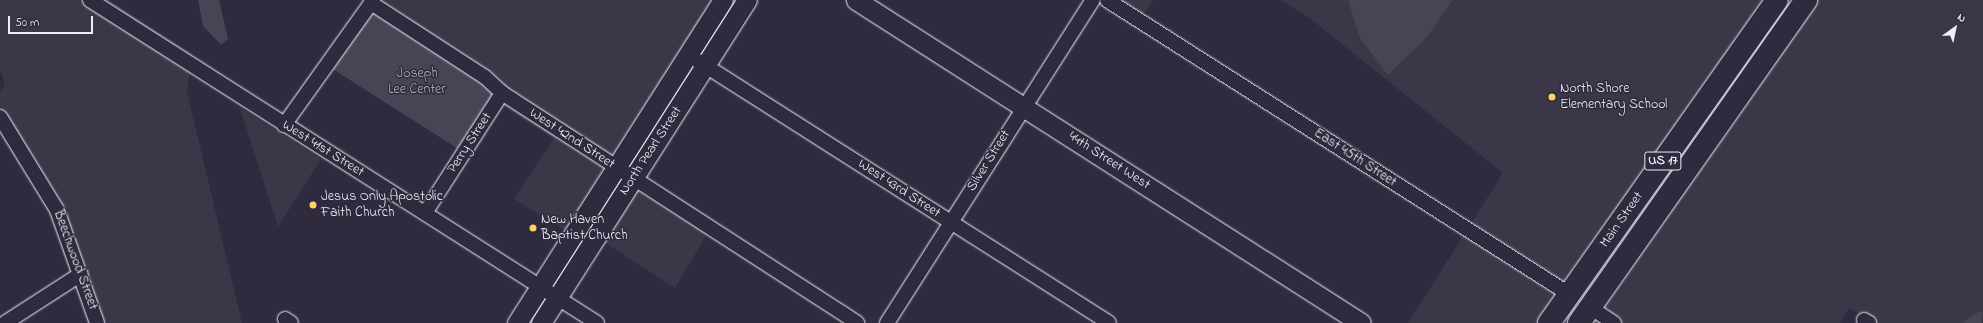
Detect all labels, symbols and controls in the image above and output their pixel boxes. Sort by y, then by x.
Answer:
scale bar [10,8,95,34]
north arrow [1935,8,1975,48]
text: N [1954,9,1969,27]
text: 50 m [15,14,39,32]
park label: Joseph Lee Center [388,66,446,98]
place label: North Shore Elementary School [1560,81,1667,114]
marker: North Shore Elementary School [1547,92,1557,102]
street label: North Pearl Street [616,103,686,199]
street label: West 42nd Street [526,105,618,173]
street label: Perry Street [444,110,496,176]
street label: West 41st Street [279,117,367,181]
street label: East 45th Street [1310,125,1400,191]
street label: Silver Street [964,127,1014,195]
street label: 44th Street West [1065,128,1153,194]
road number: US 17 [1644,150,1682,172]
street label: West 43rd Street [855,156,943,222]
place label: Jesus Only Apostolic Faith Church [321,189,443,222]
street label: Main Street [1597,189,1647,251]
marker: Jesus Only Apostolic Faith Church [308,200,318,210]
street label: Beechwood Street [49,208,101,312]
place label: New Haven Baptist Church [541,212,628,244]
marker: New Haven Baptist Church [528,223,538,233]

